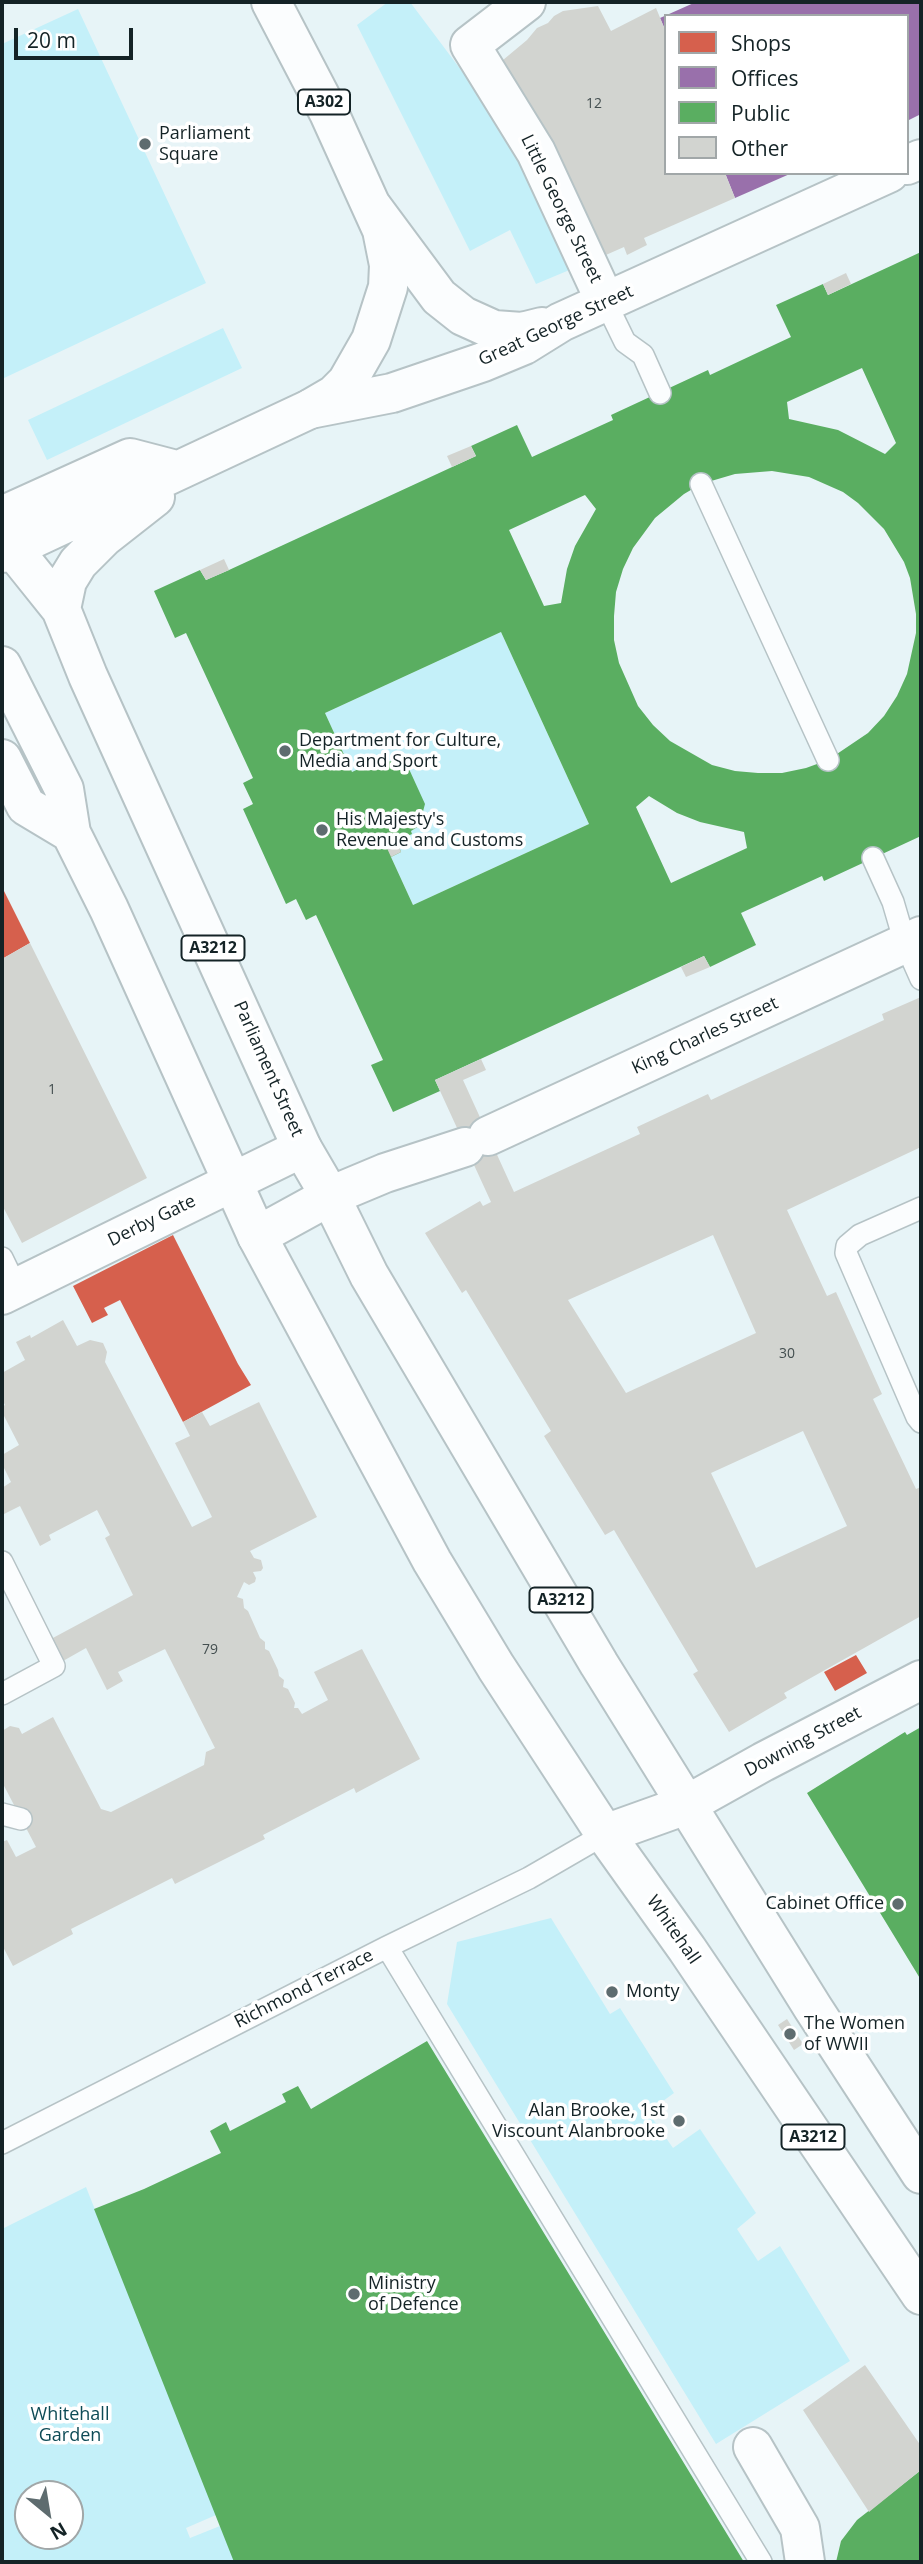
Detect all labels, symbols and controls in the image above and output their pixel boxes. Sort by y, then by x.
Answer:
scale bar [18,14,136,58]
legend [664,14,909,175]
text: 20 m [27,26,76,54]
text: Shops [731,29,791,57]
text: Offices [731,64,799,92]
road number: A302 [298,90,350,114]
house number: 12 [586,96,602,112]
text: Public [731,99,790,127]
place label: Parliament Square [159,123,251,166]
street label: Little George Street [516,131,606,287]
text: Other [731,134,788,162]
marker: Parliament Square [137,136,153,152]
street label: Great George Street [475,281,637,371]
place label: Department for Culture, Media and Sport [299,730,501,772]
marker: Department for Culture, Media and Sport [277,743,293,759]
place label: His Majesty's Revenue and Customs [336,809,523,852]
marker: His Majesty's Revenue and Customs [314,822,330,838]
road number: A3212 [182,936,244,960]
street label: King Charles Street [628,993,782,1079]
street label: Parliament Street [228,998,308,1140]
house number: 1 [48,1082,56,1098]
street label: Derby Gate [105,1191,199,1251]
house number: 30 [779,1346,795,1362]
road number: A3212 [530,1588,592,1612]
house number: 79 [202,1642,218,1658]
street label: Downing Street [741,1702,865,1782]
street label: Whitehall [642,1892,704,1968]
place label: Cabinet Office [765,1893,884,1915]
marker: Cabinet Office [890,1896,906,1912]
street label: Richmond Terrace [231,1945,377,2033]
place label: Monty [626,1981,679,2003]
marker: Monty [604,1984,620,2000]
place label: The Women of WWII [804,2013,905,2056]
marker: The Women of WWII [782,2026,798,2042]
place label: Alan Brooke, 1st Viscount Alanbrooke [492,2100,665,2142]
marker: Alan Brooke, 1st Viscount Alanbrooke [671,2113,687,2129]
road number: A3212 [782,2124,844,2150]
place label: Ministry of Defence [368,2273,459,2316]
marker: Ministry of Defence [346,2286,362,2302]
park label: Whitehall Garden [31,2404,109,2446]
north arrow [14,2480,84,2550]
text: N [45,2516,72,2547]

